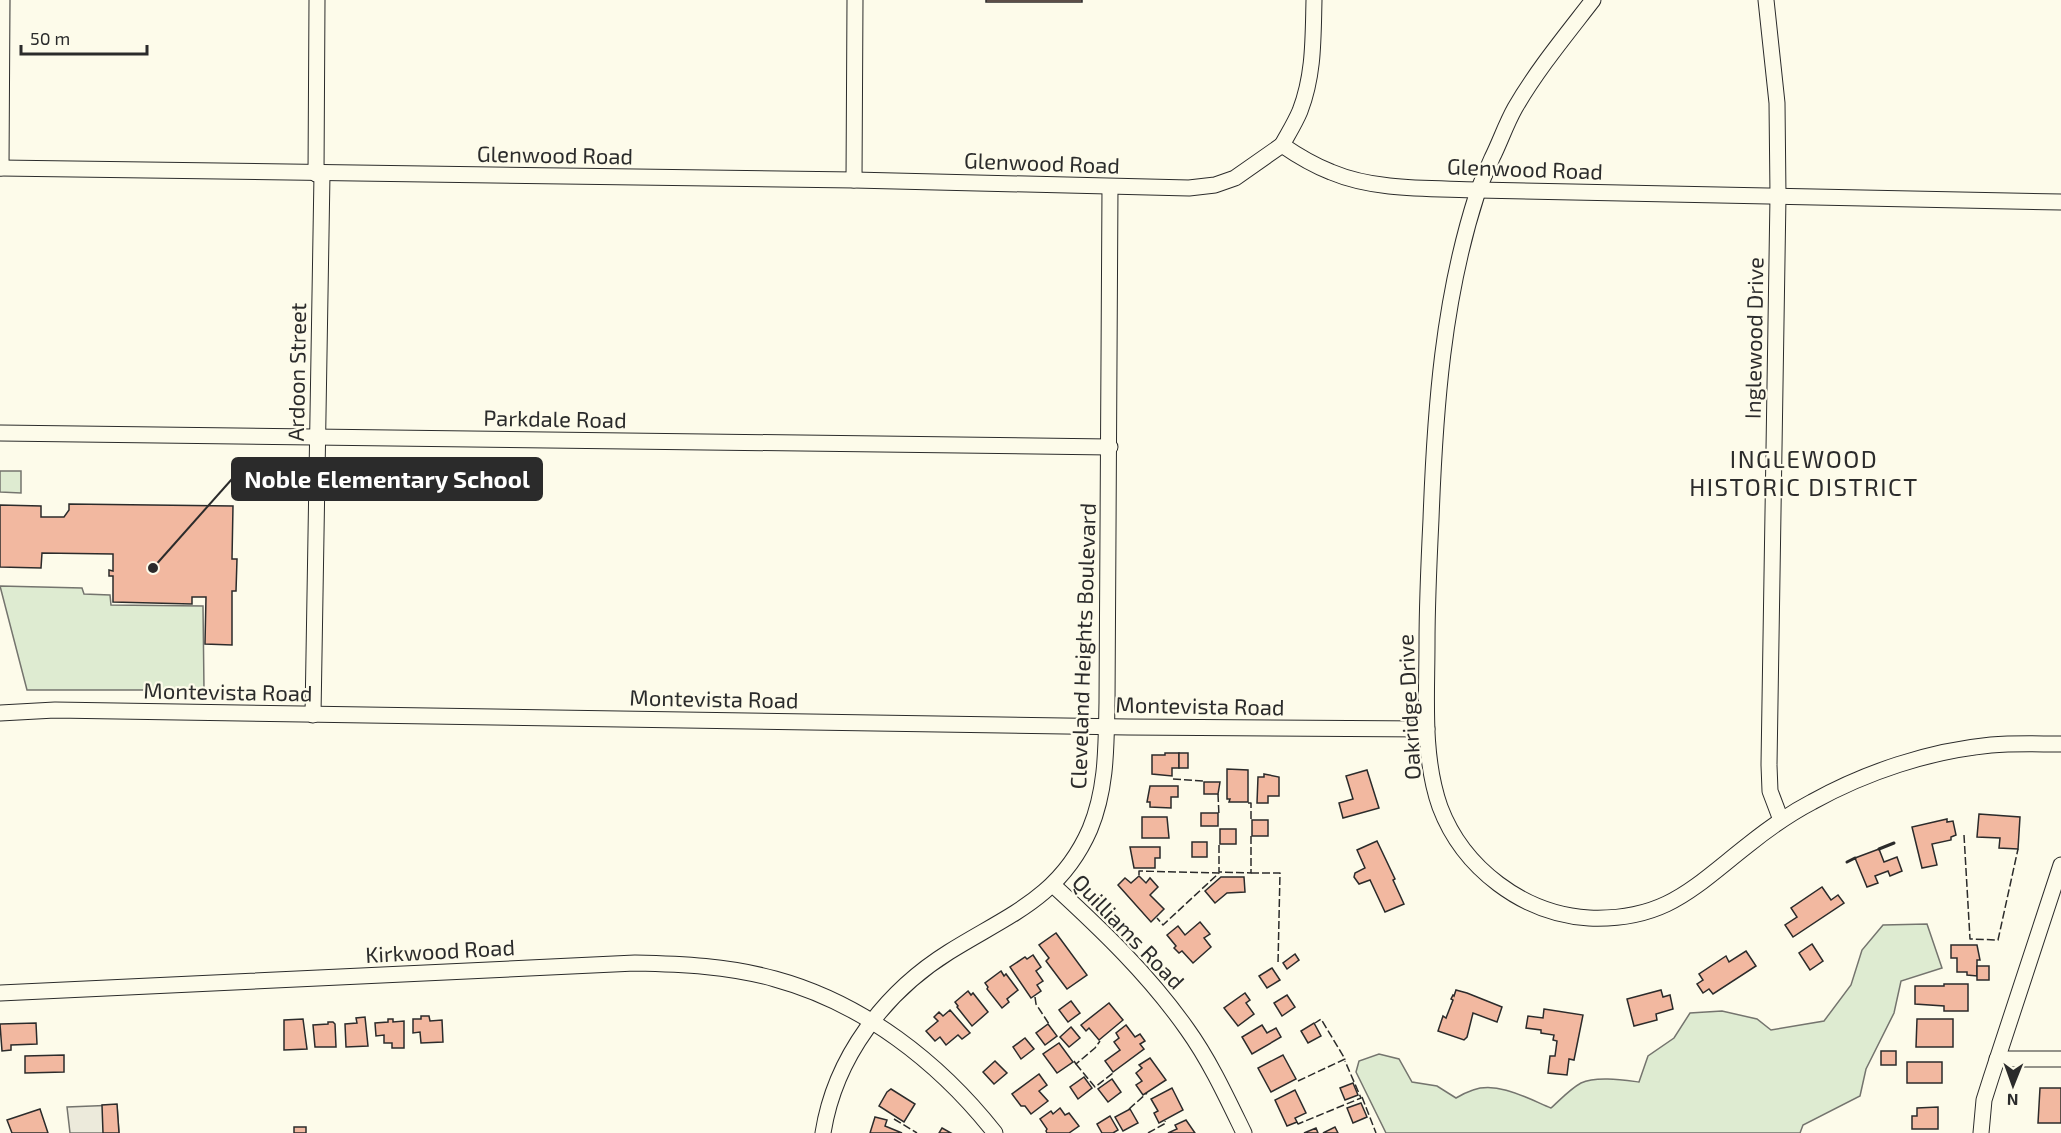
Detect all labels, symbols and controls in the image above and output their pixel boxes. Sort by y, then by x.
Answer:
scale bar [21,18,147,56]
text: 50 m [30,27,70,49]
street label: Glenwood Road [477,140,633,168]
street label: Glenwood Road [964,146,1120,178]
street label: Glenwood Road [1447,152,1603,184]
street label: Inglewood Drive [1739,257,1767,419]
street label: Ardoon Street [282,302,310,442]
street label: Parkdale Road [483,404,627,432]
district label: INGLEWOOD HISTORIC DISTRICT [1689,444,1919,501]
callout: Noble Elementary School [232,458,542,500]
text: Noble Elementary School [244,464,530,493]
street label: Cleveland Heights Boulevard [1064,502,1100,790]
street label: Oakridge Drive [1391,633,1425,781]
street label: Montevista Road [143,677,313,705]
street label: Montevista Road [629,684,799,712]
street label: Montevista Road [1115,691,1285,719]
street label: Quilliams Road [1067,868,1190,994]
street label: Kirkwood Road [365,933,515,967]
north arrow [1983,1055,2043,1115]
text: N [2007,1091,2019,1110]

